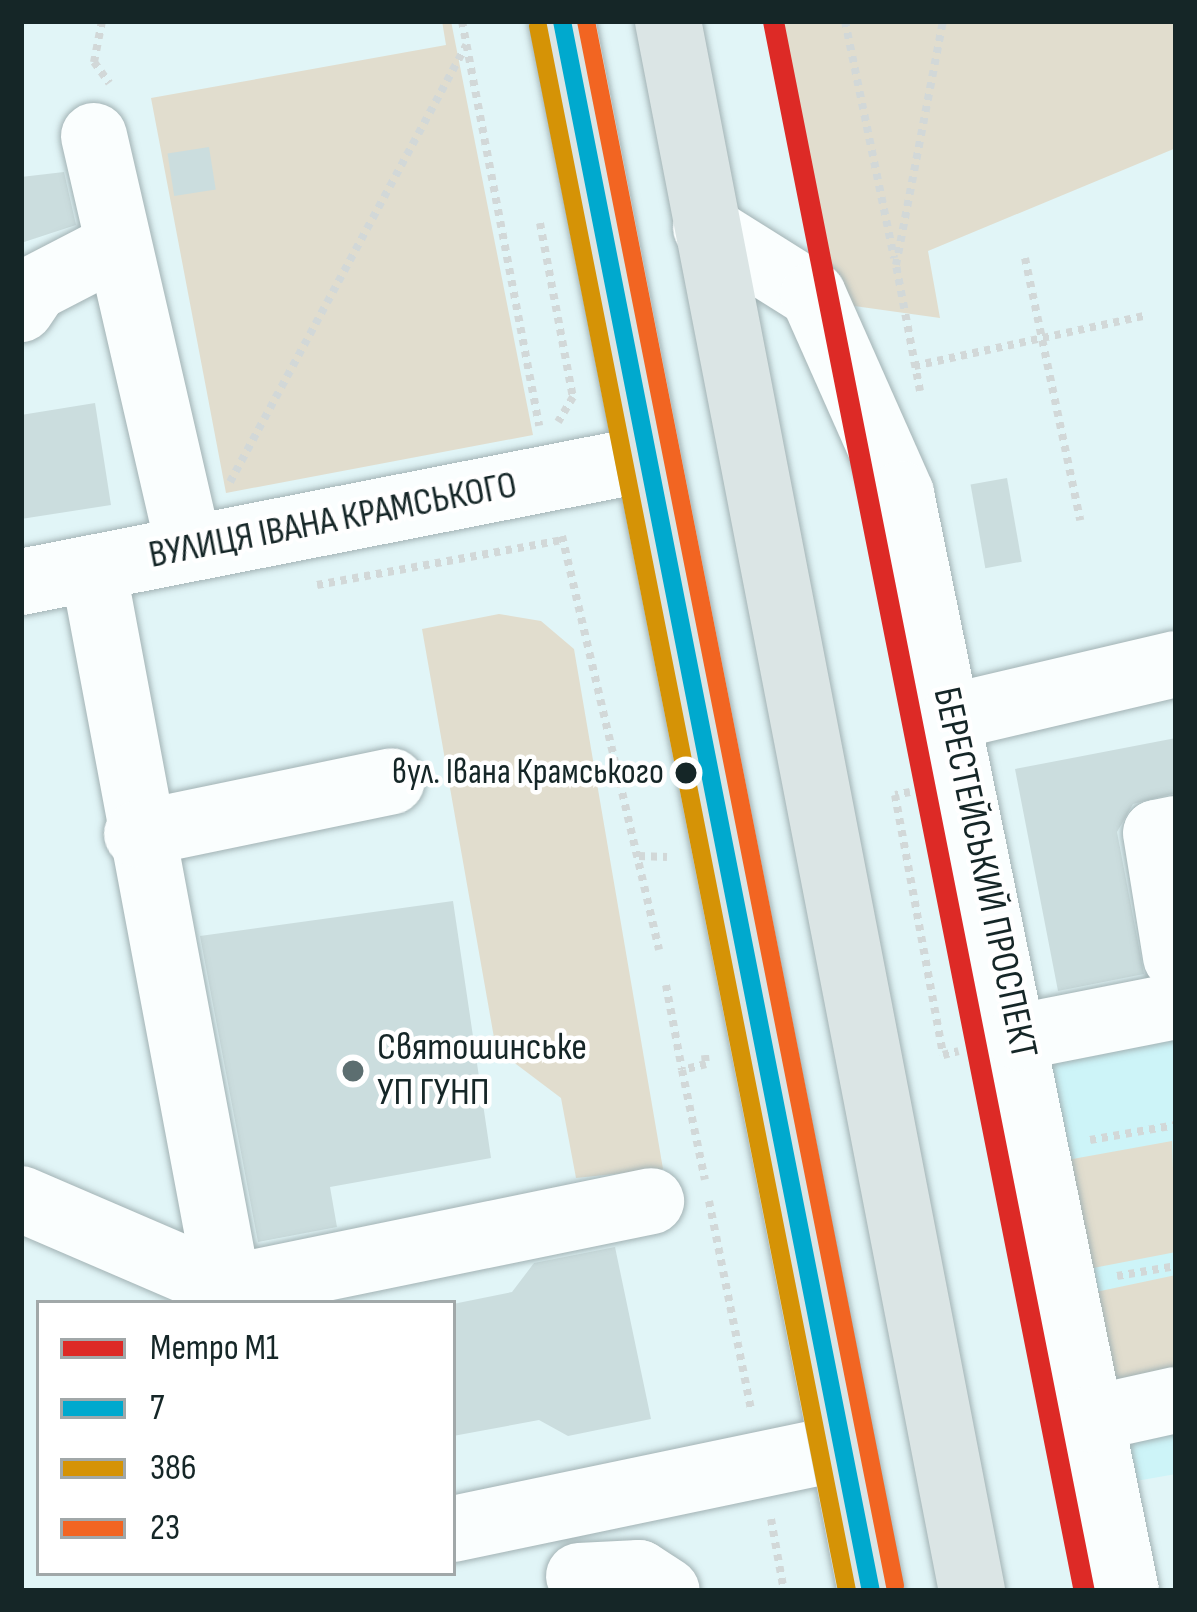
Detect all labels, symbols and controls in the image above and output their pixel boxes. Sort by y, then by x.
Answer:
street label: ВУЛИЦЯ ІВАНА КРАМСЬКОГО [145,462,521,580]
street label: БЕРЕСТЕЙСЬКИЙ ПРОСПЕКТ [922,683,1046,1063]
place label: вул. Івана Крамського [392,751,664,795]
marker: вул. Івана Крамського [675,762,697,784]
place label: Святошинське УП ГУНП [377,1026,587,1117]
marker: Святошинське УП ГУНП [340,1058,366,1084]
legend [36,1300,456,1576]
text: Метро M1 [150,1327,279,1370]
text: 7 [150,1387,164,1430]
text: 386 [150,1447,197,1490]
text: 23 [150,1507,180,1550]

